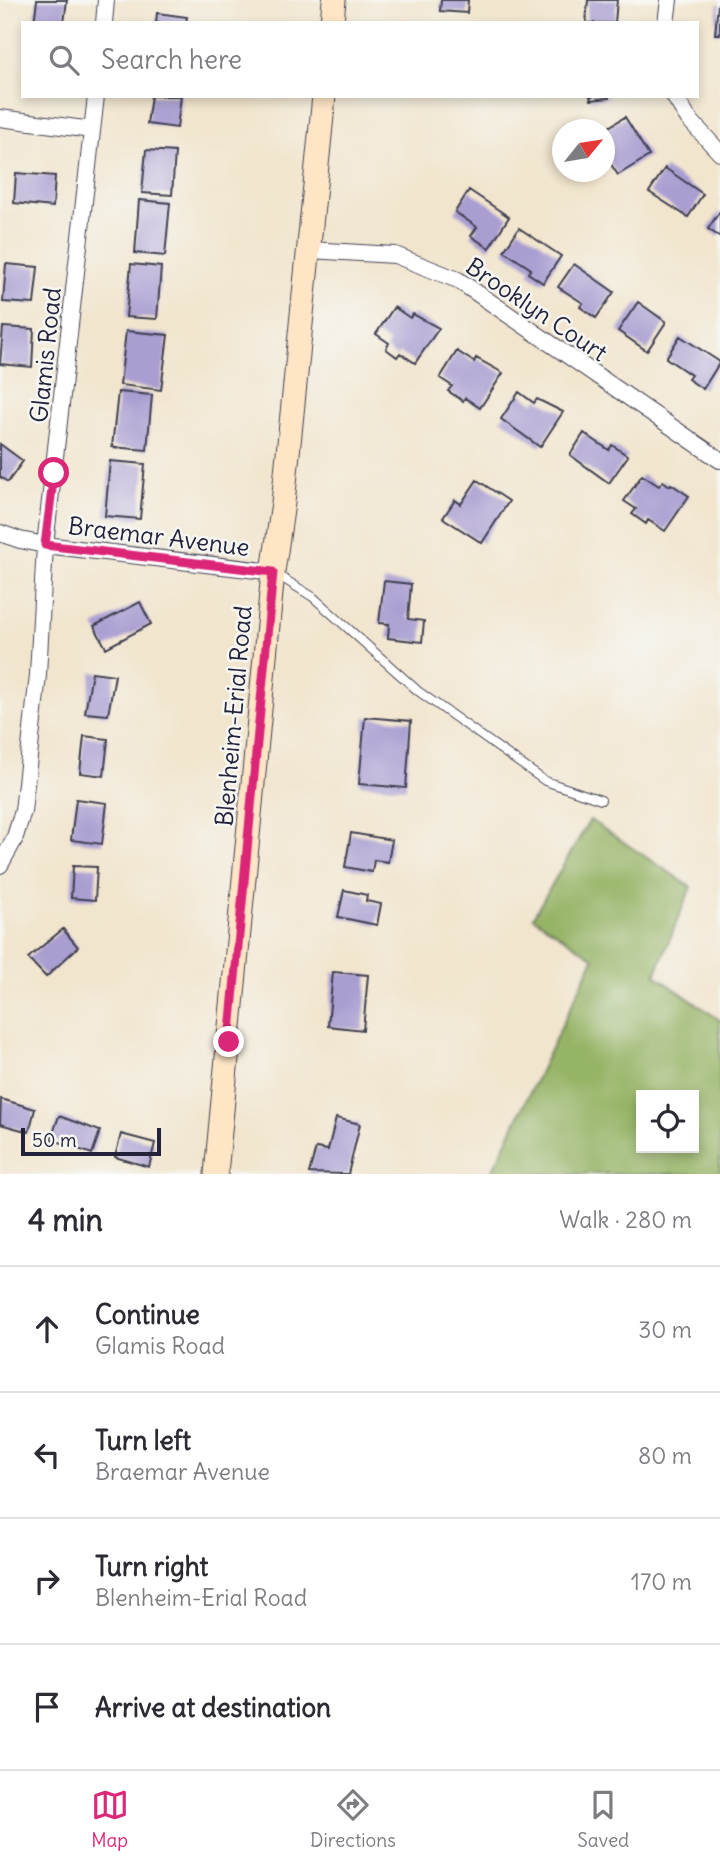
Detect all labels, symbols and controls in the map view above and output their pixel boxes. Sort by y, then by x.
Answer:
search box [21,21,699,98]
icon: search [45,41,83,79]
text: Search here [101,43,242,76]
north arrow [552,119,615,182]
street label: Brooklyn Court [461,251,613,367]
street label: Glamis Road [23,286,67,424]
route start [38,457,69,488]
street label: Braemar Avenue [67,510,251,562]
street label: Blenheim-Erial Road [208,604,258,828]
route end [213,1026,244,1057]
map controls [636,1090,699,1153]
button: locate [636,1090,699,1153]
scale bar [21,1125,161,1157]
text: 50 m [32,1128,77,1152]
text: 4 min [28,1201,103,1239]
text: Walk · 280 m [559,1205,692,1234]
text: Continue [95,1298,200,1331]
icon: ahead [28,1310,66,1348]
text: 30 m [638,1315,692,1344]
text: Glamis Road [95,1331,225,1360]
text: Turn left [95,1424,191,1457]
icon: left [28,1436,66,1474]
text: 80 m [638,1441,692,1470]
text: Braemar Avenue [95,1457,270,1486]
text: Turn right [95,1550,208,1583]
icon: right [28,1562,66,1600]
text: 170 m [631,1567,692,1596]
text: Blenheim-Erial Road [95,1583,307,1612]
icon: arrive [28,1688,66,1726]
text: Arrive at destination [95,1691,331,1724]
tab: Map [91,1786,129,1852]
tab: Directions [310,1786,396,1852]
tab: Saved [577,1786,629,1852]

